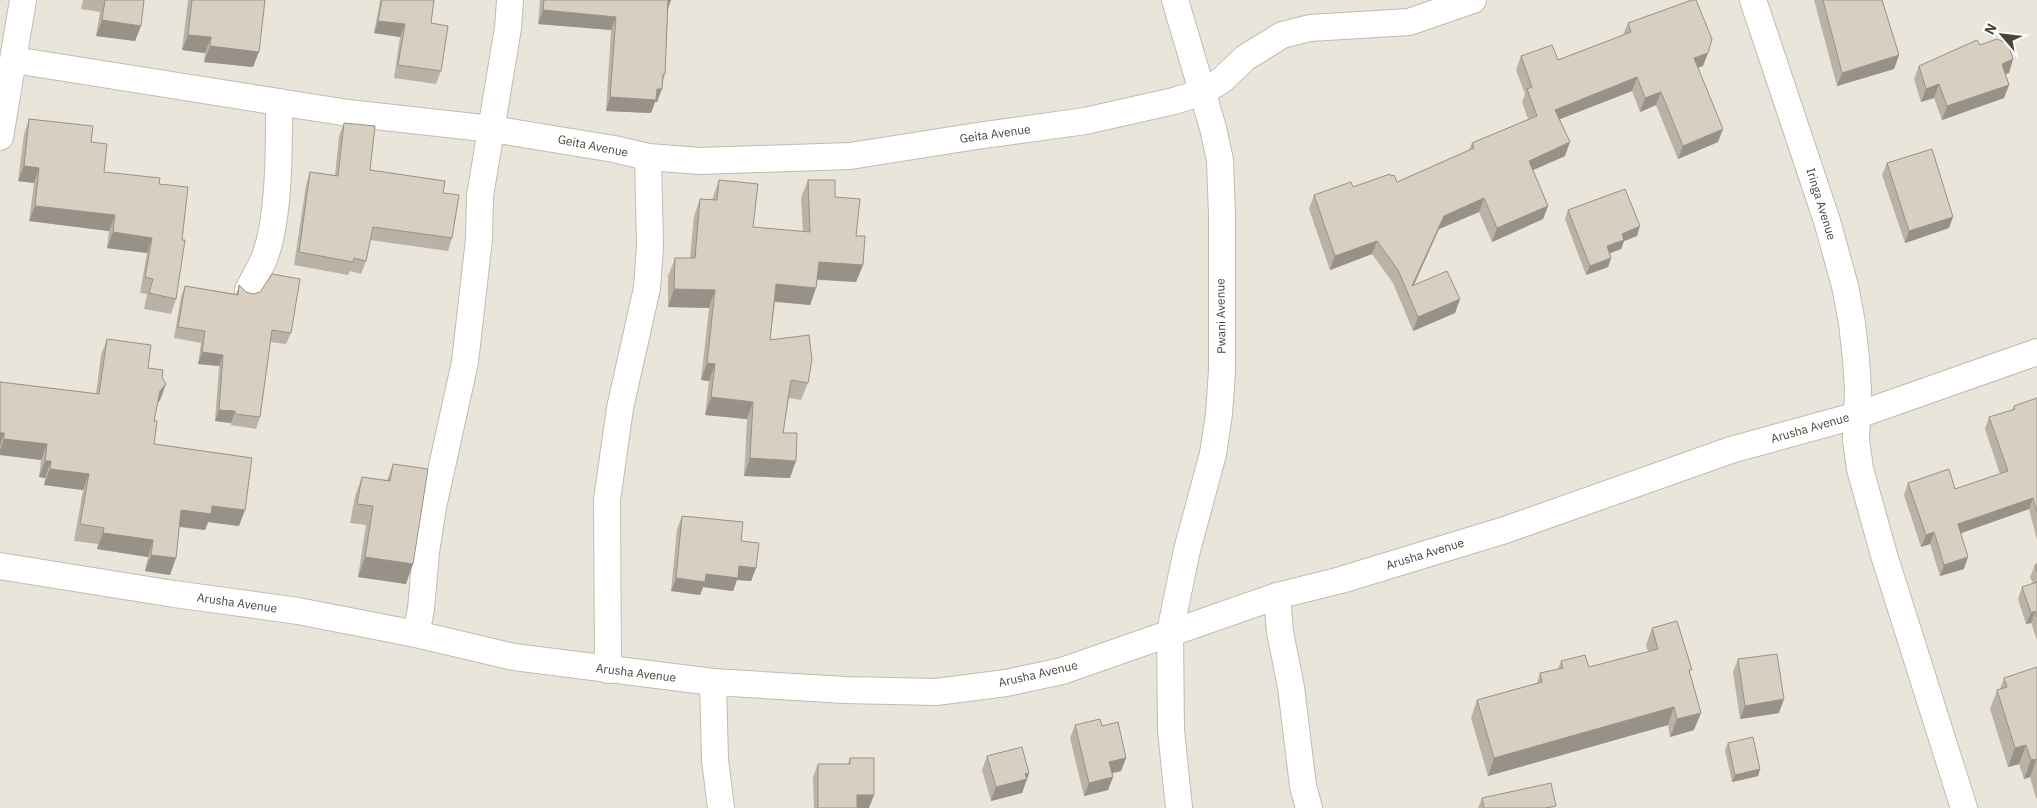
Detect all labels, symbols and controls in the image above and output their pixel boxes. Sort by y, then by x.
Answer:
north arrow [1977,10,2027,60]
text: N [1980,20,2001,38]
street label: Geita Avenue [959,121,1032,146]
street label: Geita Avenue [557,131,630,160]
street label: Iringa Avenue [1803,166,1840,242]
street label: Pwani Avenue [1212,278,1229,354]
street label: Arusha Avenue [1769,409,1851,446]
street label: Arusha Avenue [1384,534,1466,573]
street label: Arusha Avenue [196,589,279,616]
street label: Arusha Avenue [997,657,1079,690]
street label: Arusha Avenue [595,660,678,685]

